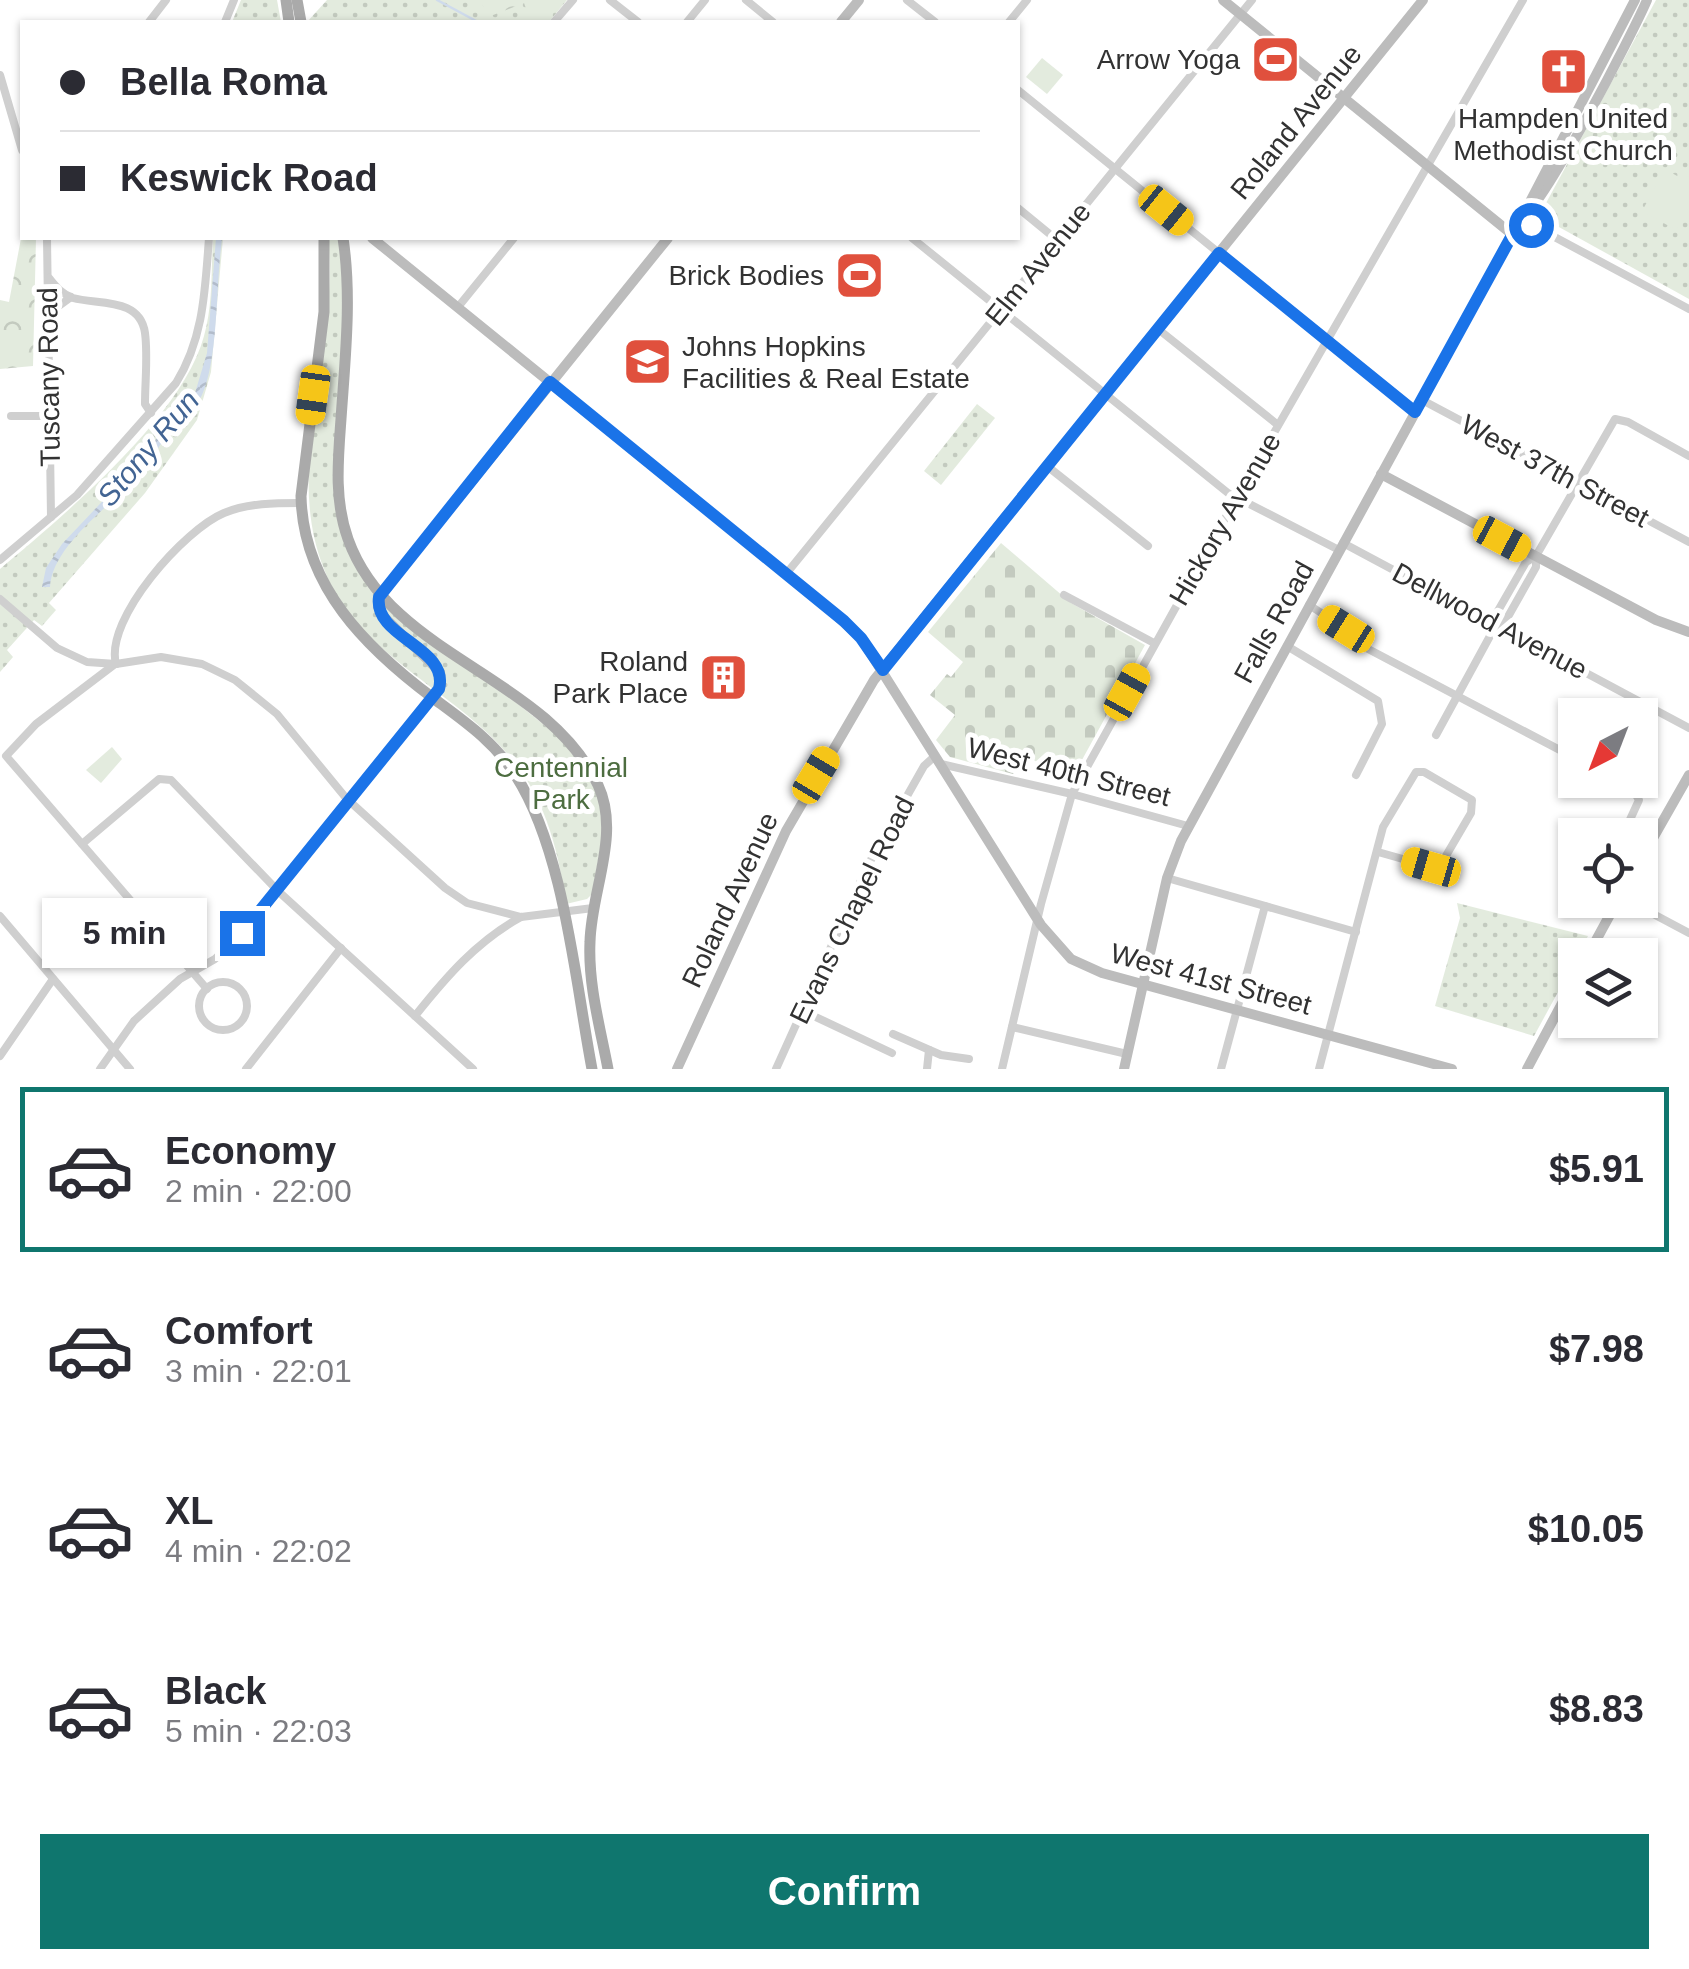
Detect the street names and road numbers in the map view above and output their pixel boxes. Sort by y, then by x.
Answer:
street label: Roland Avenue [1224,39,1368,205]
street label: Elm Avenue [979,196,1097,332]
street label: Tuscany Road [32,287,66,467]
street label: West 37th Street [1456,408,1654,534]
street label: Hickory Avenue [1163,427,1287,611]
street label: Falls Road [1228,556,1320,688]
street label: Dellwood Avenue [1387,557,1593,685]
street label: West 40th Street [964,732,1174,812]
street label: Evans Chapel Road [783,791,921,1029]
street label: Roland Avenue [676,808,784,992]
street label: West 41st Street [1107,937,1315,1021]

